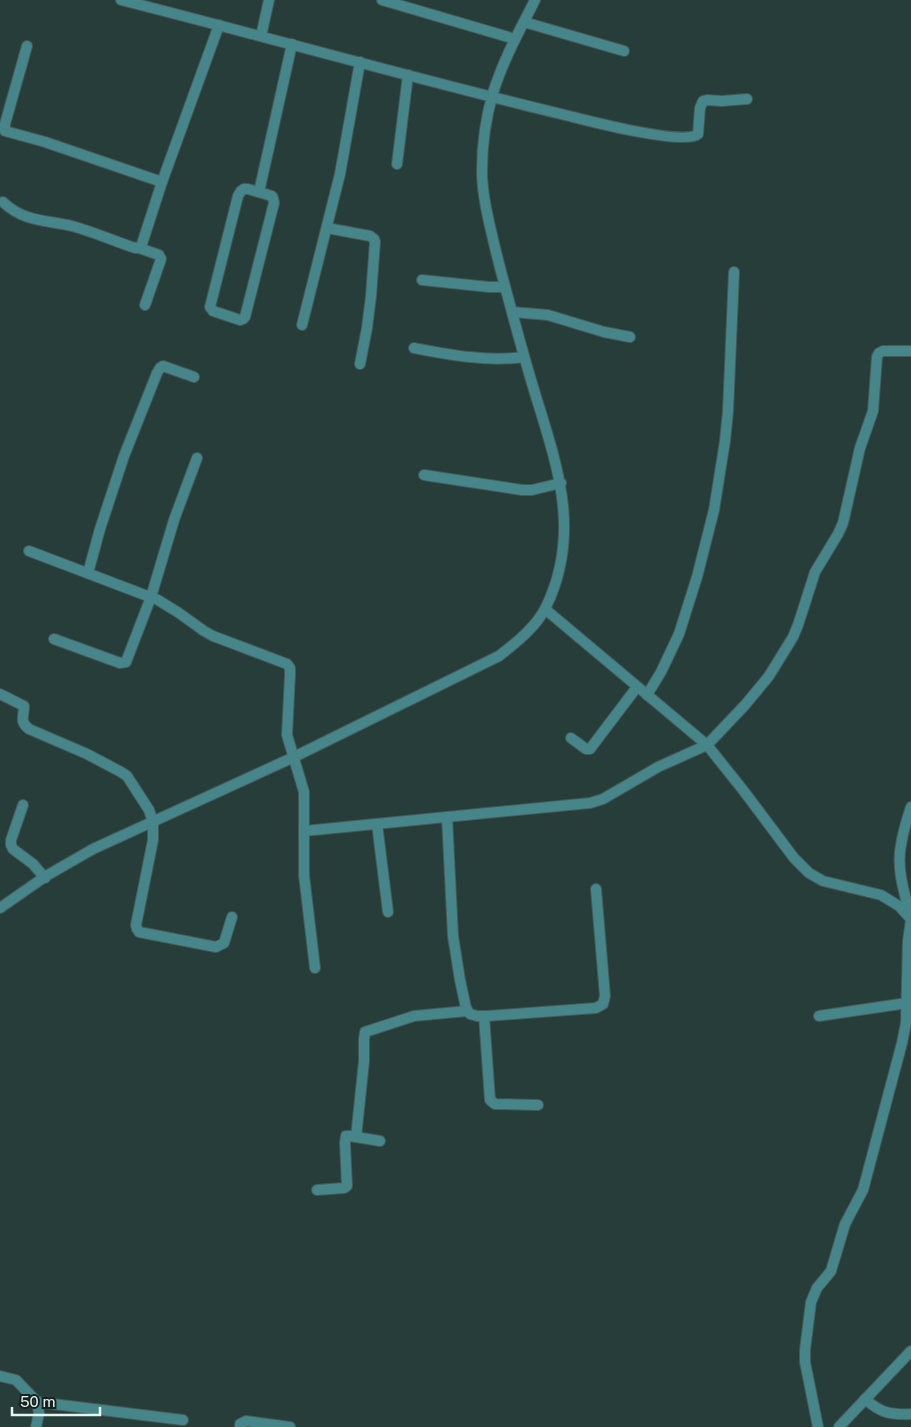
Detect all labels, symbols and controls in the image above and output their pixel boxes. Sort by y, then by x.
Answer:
scale bar [12,1384,100,1416]
text: 50 m [20,1393,55,1410]

